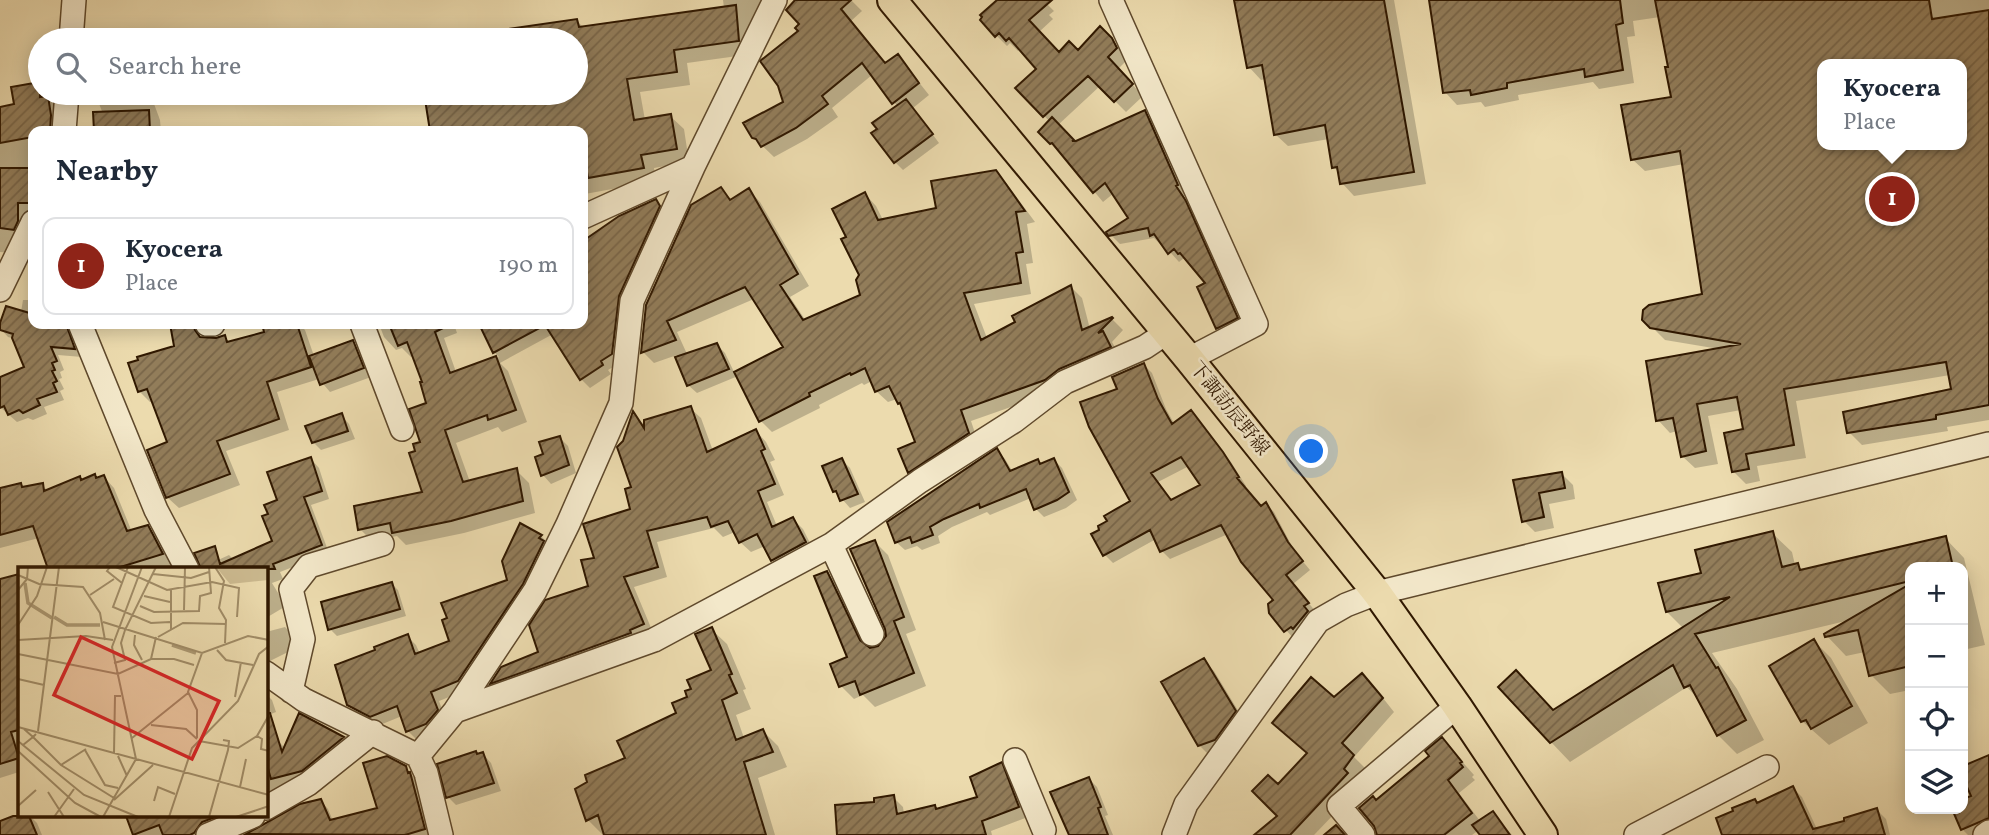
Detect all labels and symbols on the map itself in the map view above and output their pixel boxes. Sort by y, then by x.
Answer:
pin: 1 [1869,173,1915,225]
street label: 下諏訪辰野線 [1183,357,1275,461]
your location [1294,434,1328,468]
inset map [18,567,268,818]

